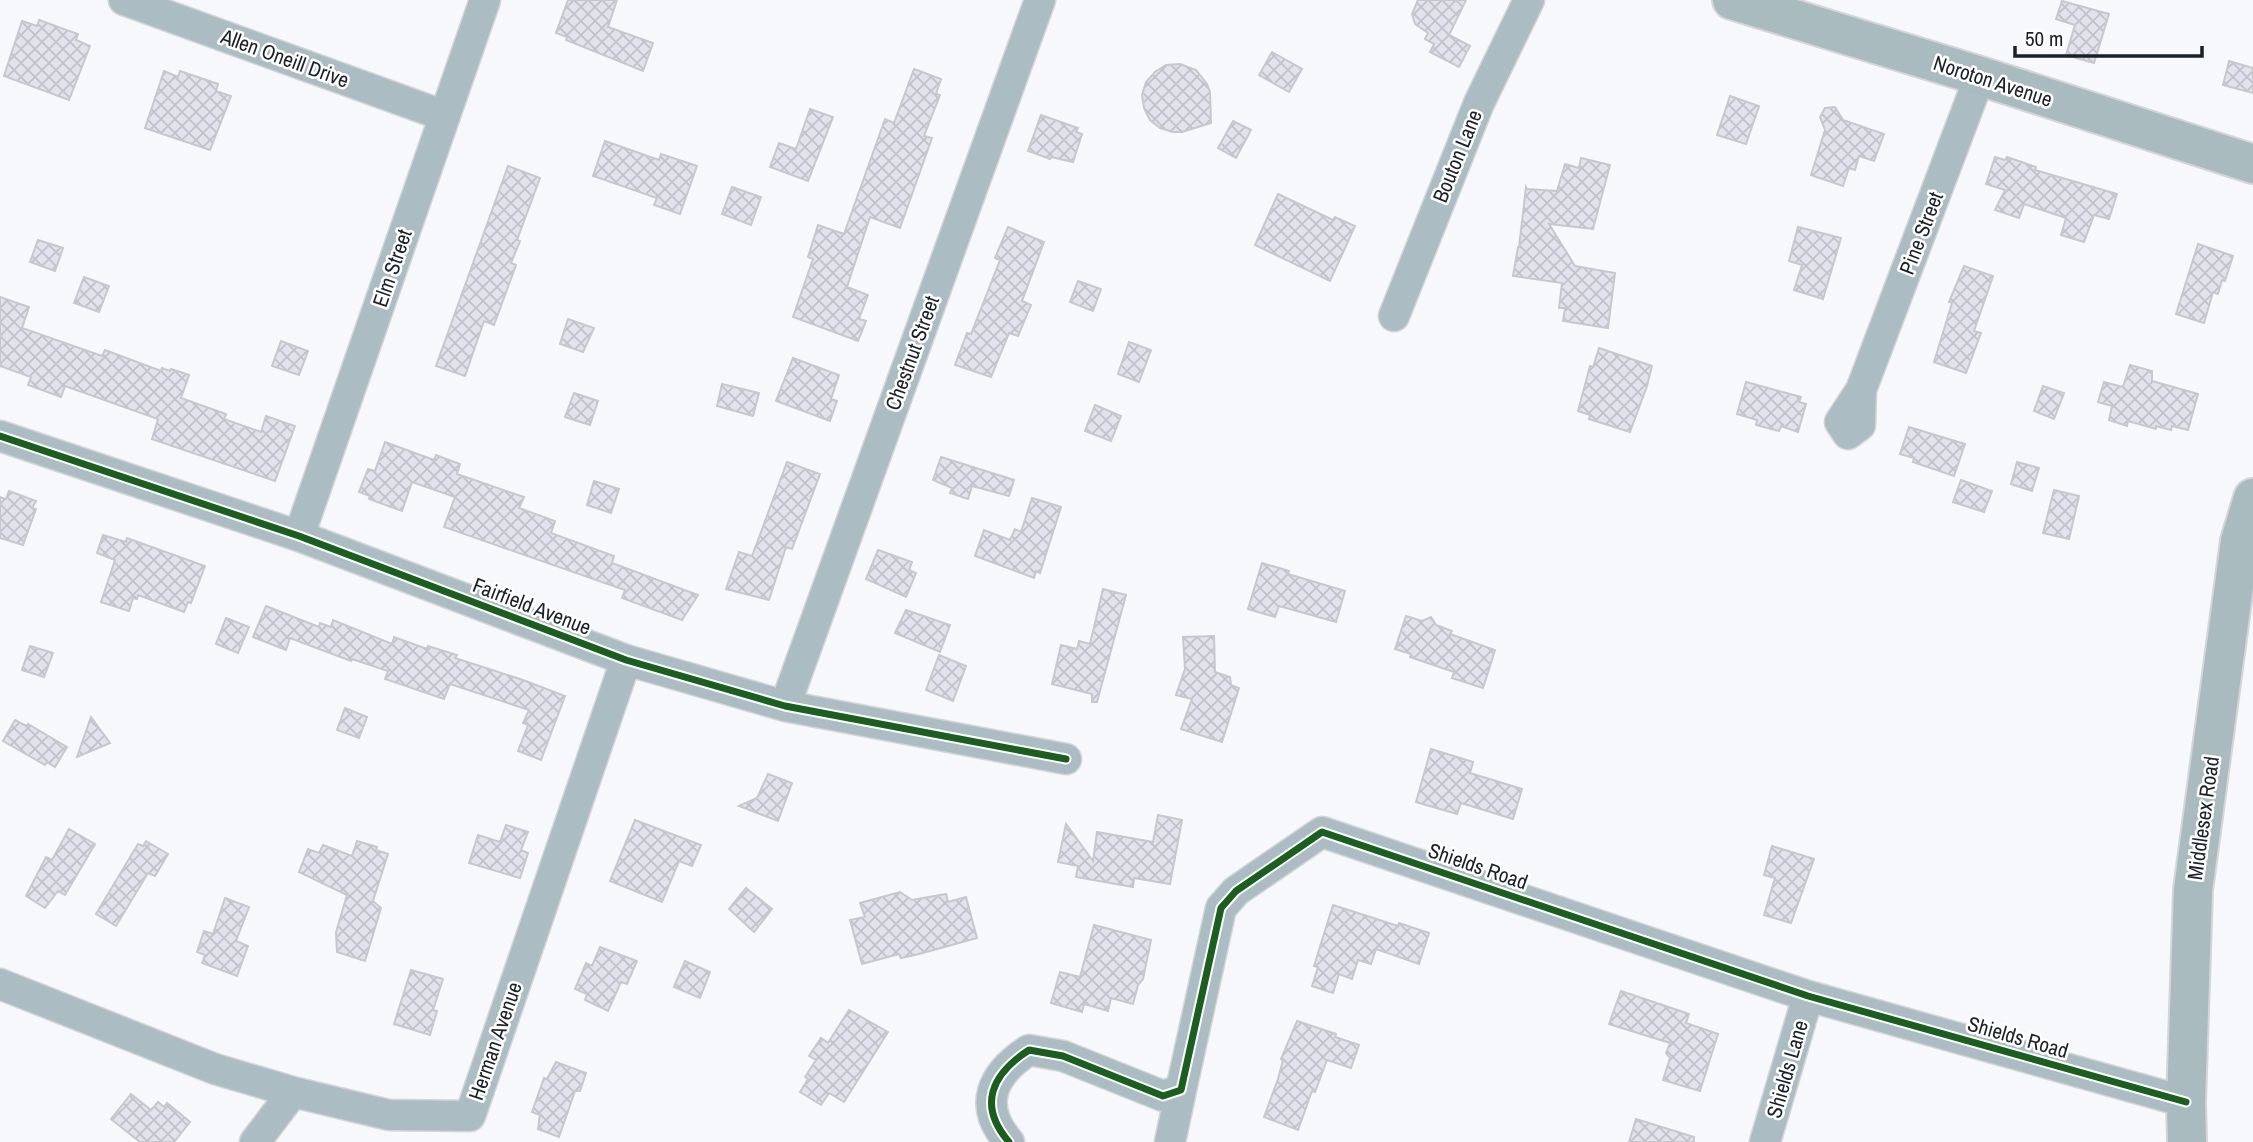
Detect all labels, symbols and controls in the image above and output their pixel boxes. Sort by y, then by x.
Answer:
scale bar [2015,14,2202,58]
street label: Allen Oneill Drive [216,21,353,95]
text: 50 m [2025,24,2063,53]
street label: Noroton Avenue [1930,48,2056,114]
street label: Bouton Lane [1425,105,1489,207]
street label: Pine Street [1892,187,1950,278]
street label: Elm Street [365,225,419,311]
street label: Chestnut Street [878,292,946,414]
street label: Fairfield Avenue [469,570,595,642]
street label: Middlesex Road [2180,754,2226,882]
street label: Shields Road [1424,835,1532,897]
street label: Herman Avenue [461,978,529,1104]
street label: Shields Road [1964,1009,2072,1065]
street label: Shields Lane [1759,1017,1815,1121]

